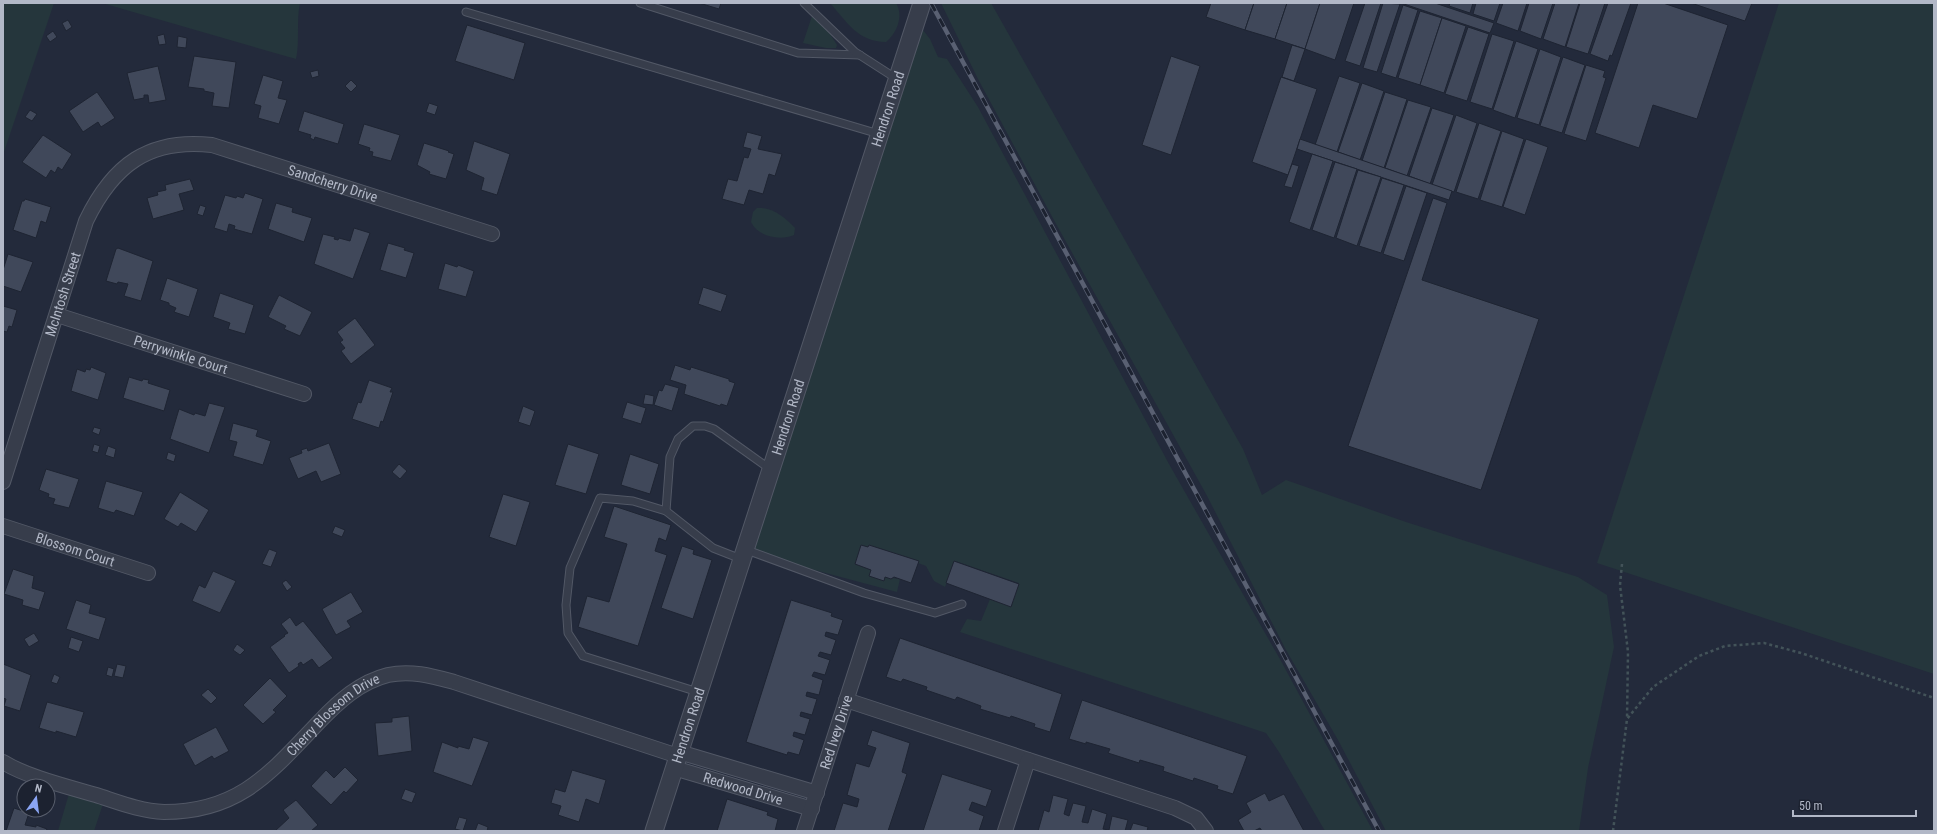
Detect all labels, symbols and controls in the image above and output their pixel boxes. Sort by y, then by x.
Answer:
street label: Hendron Road [868,69,907,149]
street label: Sandcherry Drive [286,162,380,205]
street label: McIntosh Street [42,250,84,338]
street label: Perrywinkle Court [132,332,230,377]
street label: Hendron Road [768,377,808,457]
street label: Blossom Court [34,529,117,570]
street label: Cherry Blossom Drive [283,670,382,759]
street label: Hendron Road [669,686,708,765]
street label: Red Ivey Drive [817,692,856,771]
street label: Redwood Drive [701,769,785,808]
north arrow [16,778,56,818]
text: N [33,782,43,796]
scale bar [1793,792,1916,818]
text: 50 m [1799,799,1823,813]

